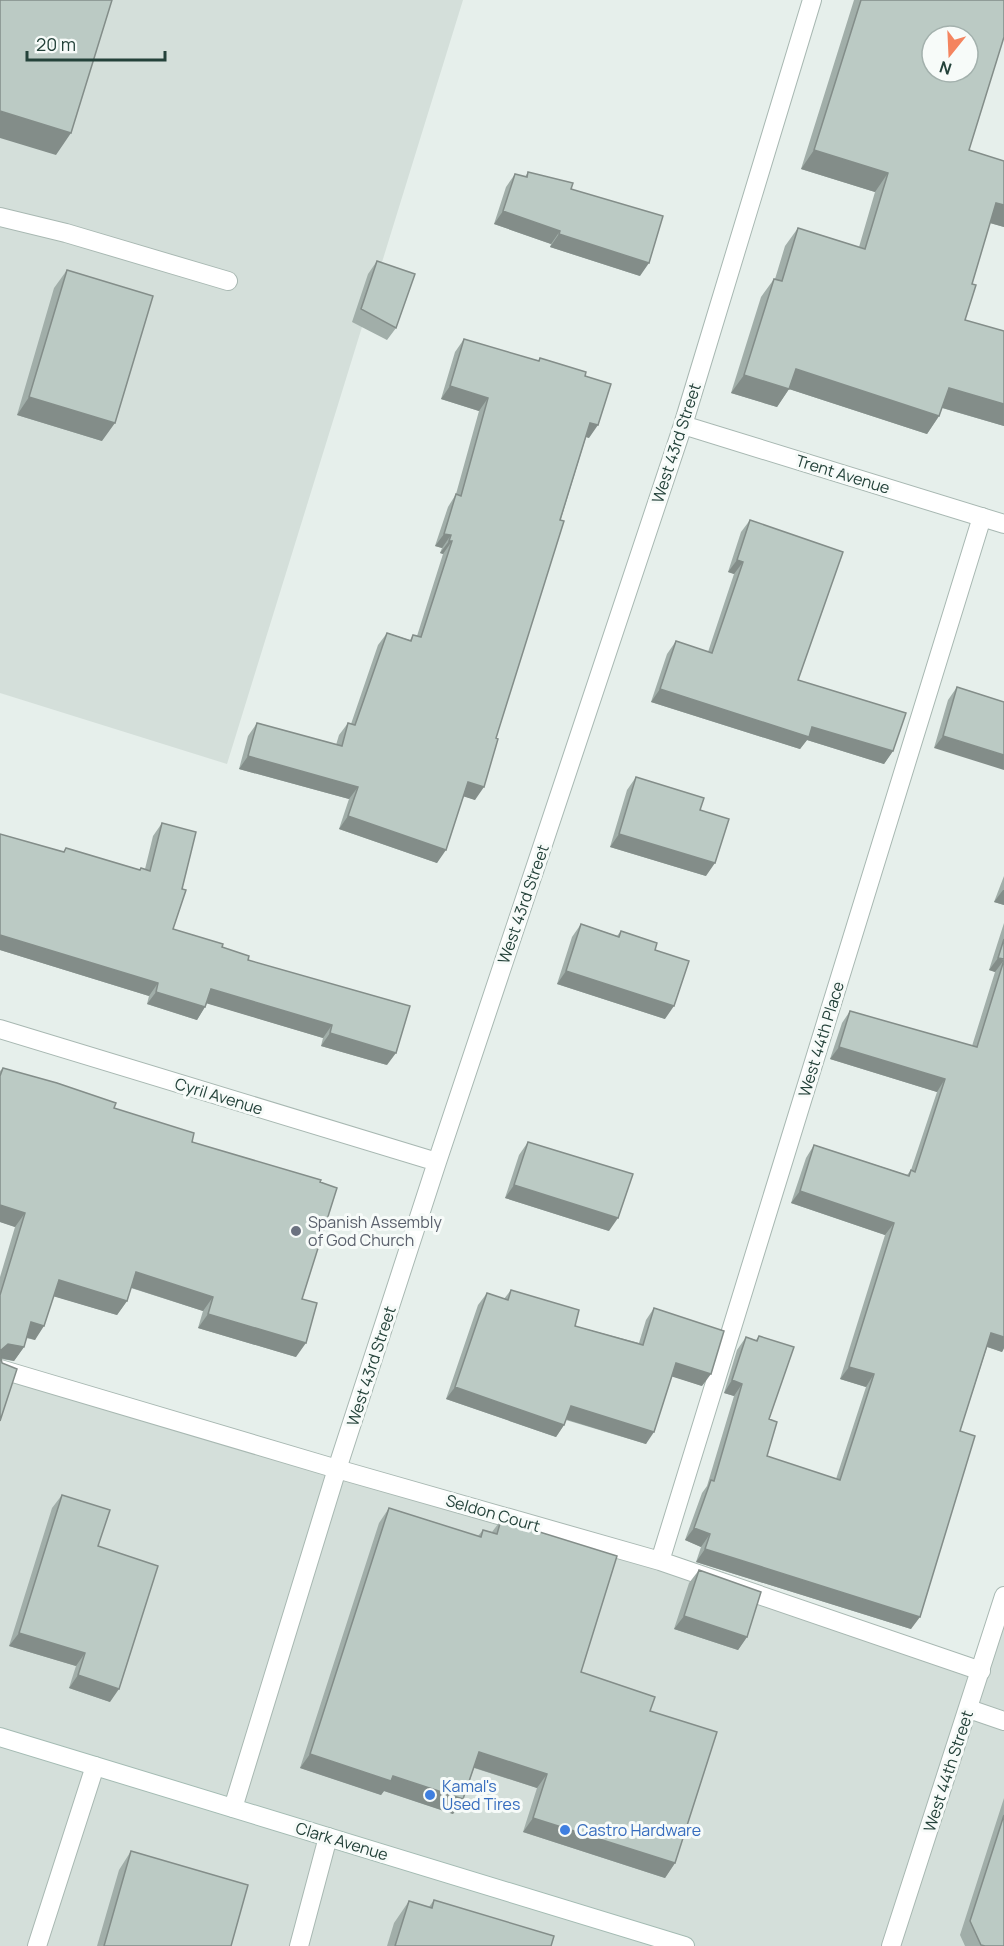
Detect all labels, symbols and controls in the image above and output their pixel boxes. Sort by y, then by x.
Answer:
scale bar [27,24,165,62]
north arrow [920,24,980,84]
text: 20 m [36,32,76,56]
text: N [936,56,954,81]
street label: West 43rd Street [646,380,706,506]
street label: Trent Avenue [793,449,893,499]
street label: West 43rd Street [492,841,554,967]
street label: West 44th Place [793,979,849,1099]
street label: Cyril Avenue [172,1072,266,1120]
place label: Spanish Assembly of God Church [308,1211,442,1251]
marker: Spanish Assembly of God Church [289,1224,303,1238]
street label: West 43rd Street [341,1303,401,1429]
street label: Seldon Court [443,1489,543,1537]
street label: West 44th Street [918,1707,978,1835]
place label: Kamal's Used Tires [442,1775,520,1815]
marker: Kamal's Used Tires [423,1788,437,1802]
street label: Clark Avenue [293,1816,391,1866]
place label: Castro Hardware [577,1819,701,1841]
marker: Castro Hardware [558,1823,572,1837]

